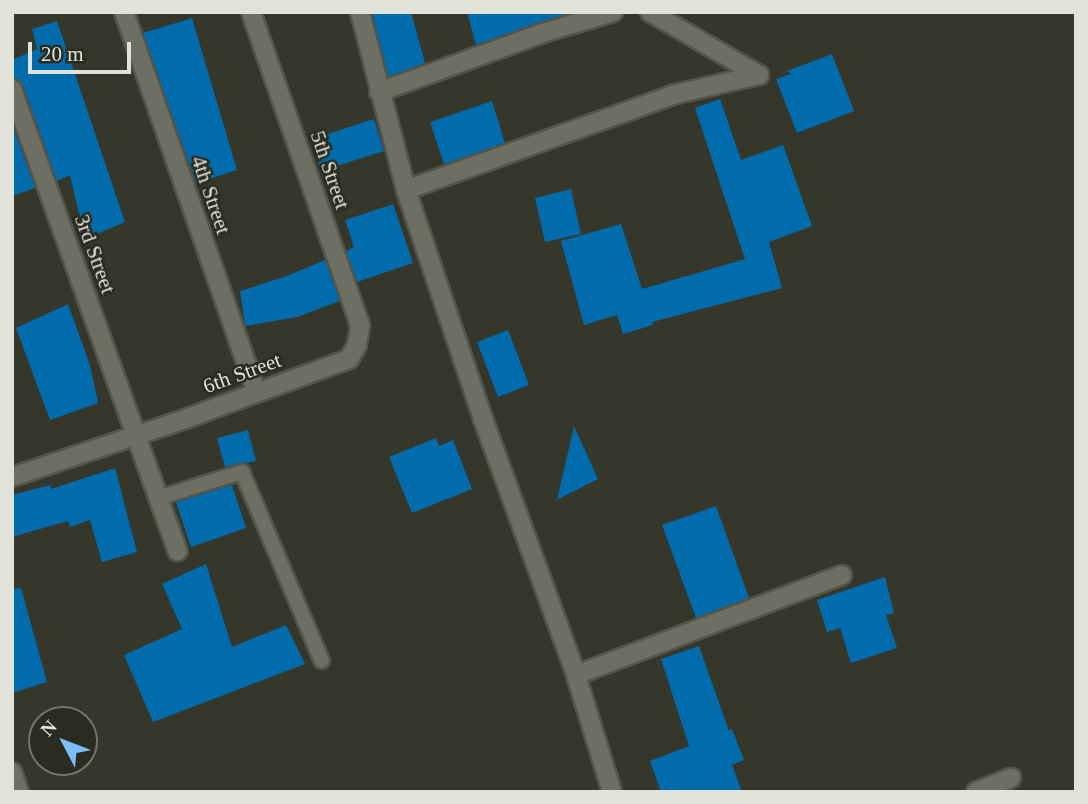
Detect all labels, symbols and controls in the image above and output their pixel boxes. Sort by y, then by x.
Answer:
scale bar [32,28,135,72]
text: 20 m [41,42,84,66]
street label: 5th Street [305,128,355,212]
street label: 4th Street [186,153,236,237]
street label: 3rd Street [69,211,121,297]
street label: 6th Street [200,347,284,399]
north arrow [28,706,98,776]
text: N [36,716,61,740]

